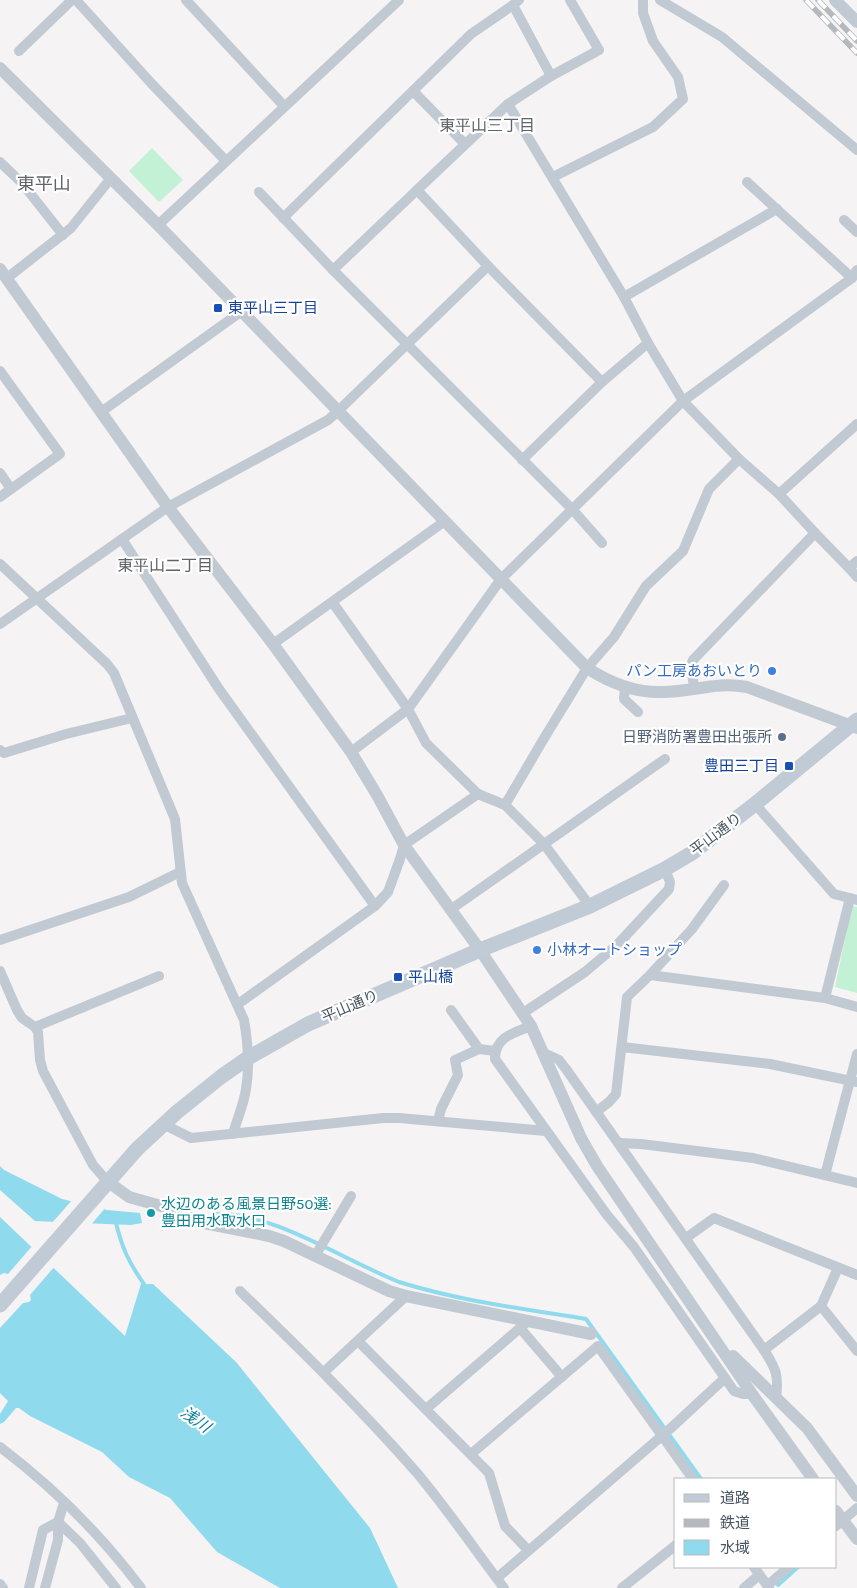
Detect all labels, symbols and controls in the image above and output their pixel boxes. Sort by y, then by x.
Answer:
district label: 東平山三丁目 [439,116,535,135]
district label: 東平山 [17,173,71,195]
place label: 東平山三丁目 [228,299,318,317]
marker: 東平山三丁目 [212,302,224,314]
district label: 東平山二丁目 [117,556,213,575]
place label: パン工房あおいとり [626,662,762,680]
marker: パン工房あおいとり [766,665,778,677]
place label: 日野消防署豊田出張所 [622,728,772,746]
marker: 日野消防署豊田出張所 [776,731,788,743]
place label: 豊田三丁目 [704,757,779,775]
marker: 豊田三丁目 [783,760,795,772]
street label: 平山通り [687,809,745,859]
place label: 小林オートショップ [547,941,682,959]
marker: 小林オートショップ [531,944,543,956]
place label: 平山橋 [408,968,453,986]
marker: 平山橋 [392,971,404,983]
street label: 平山通り [319,986,381,1026]
place label: 水辺のある風景日野50選: 豊田用水取水口 [161,1195,332,1230]
marker: 水辺のある風景日野50選: 豊田用水取水口 [145,1207,157,1219]
water label: 浅川 [177,1402,216,1438]
legend [674,1478,837,1568]
text: 道路 [720,1489,750,1507]
text: 鉄道 [720,1514,750,1532]
text: 水域 [720,1539,750,1557]

